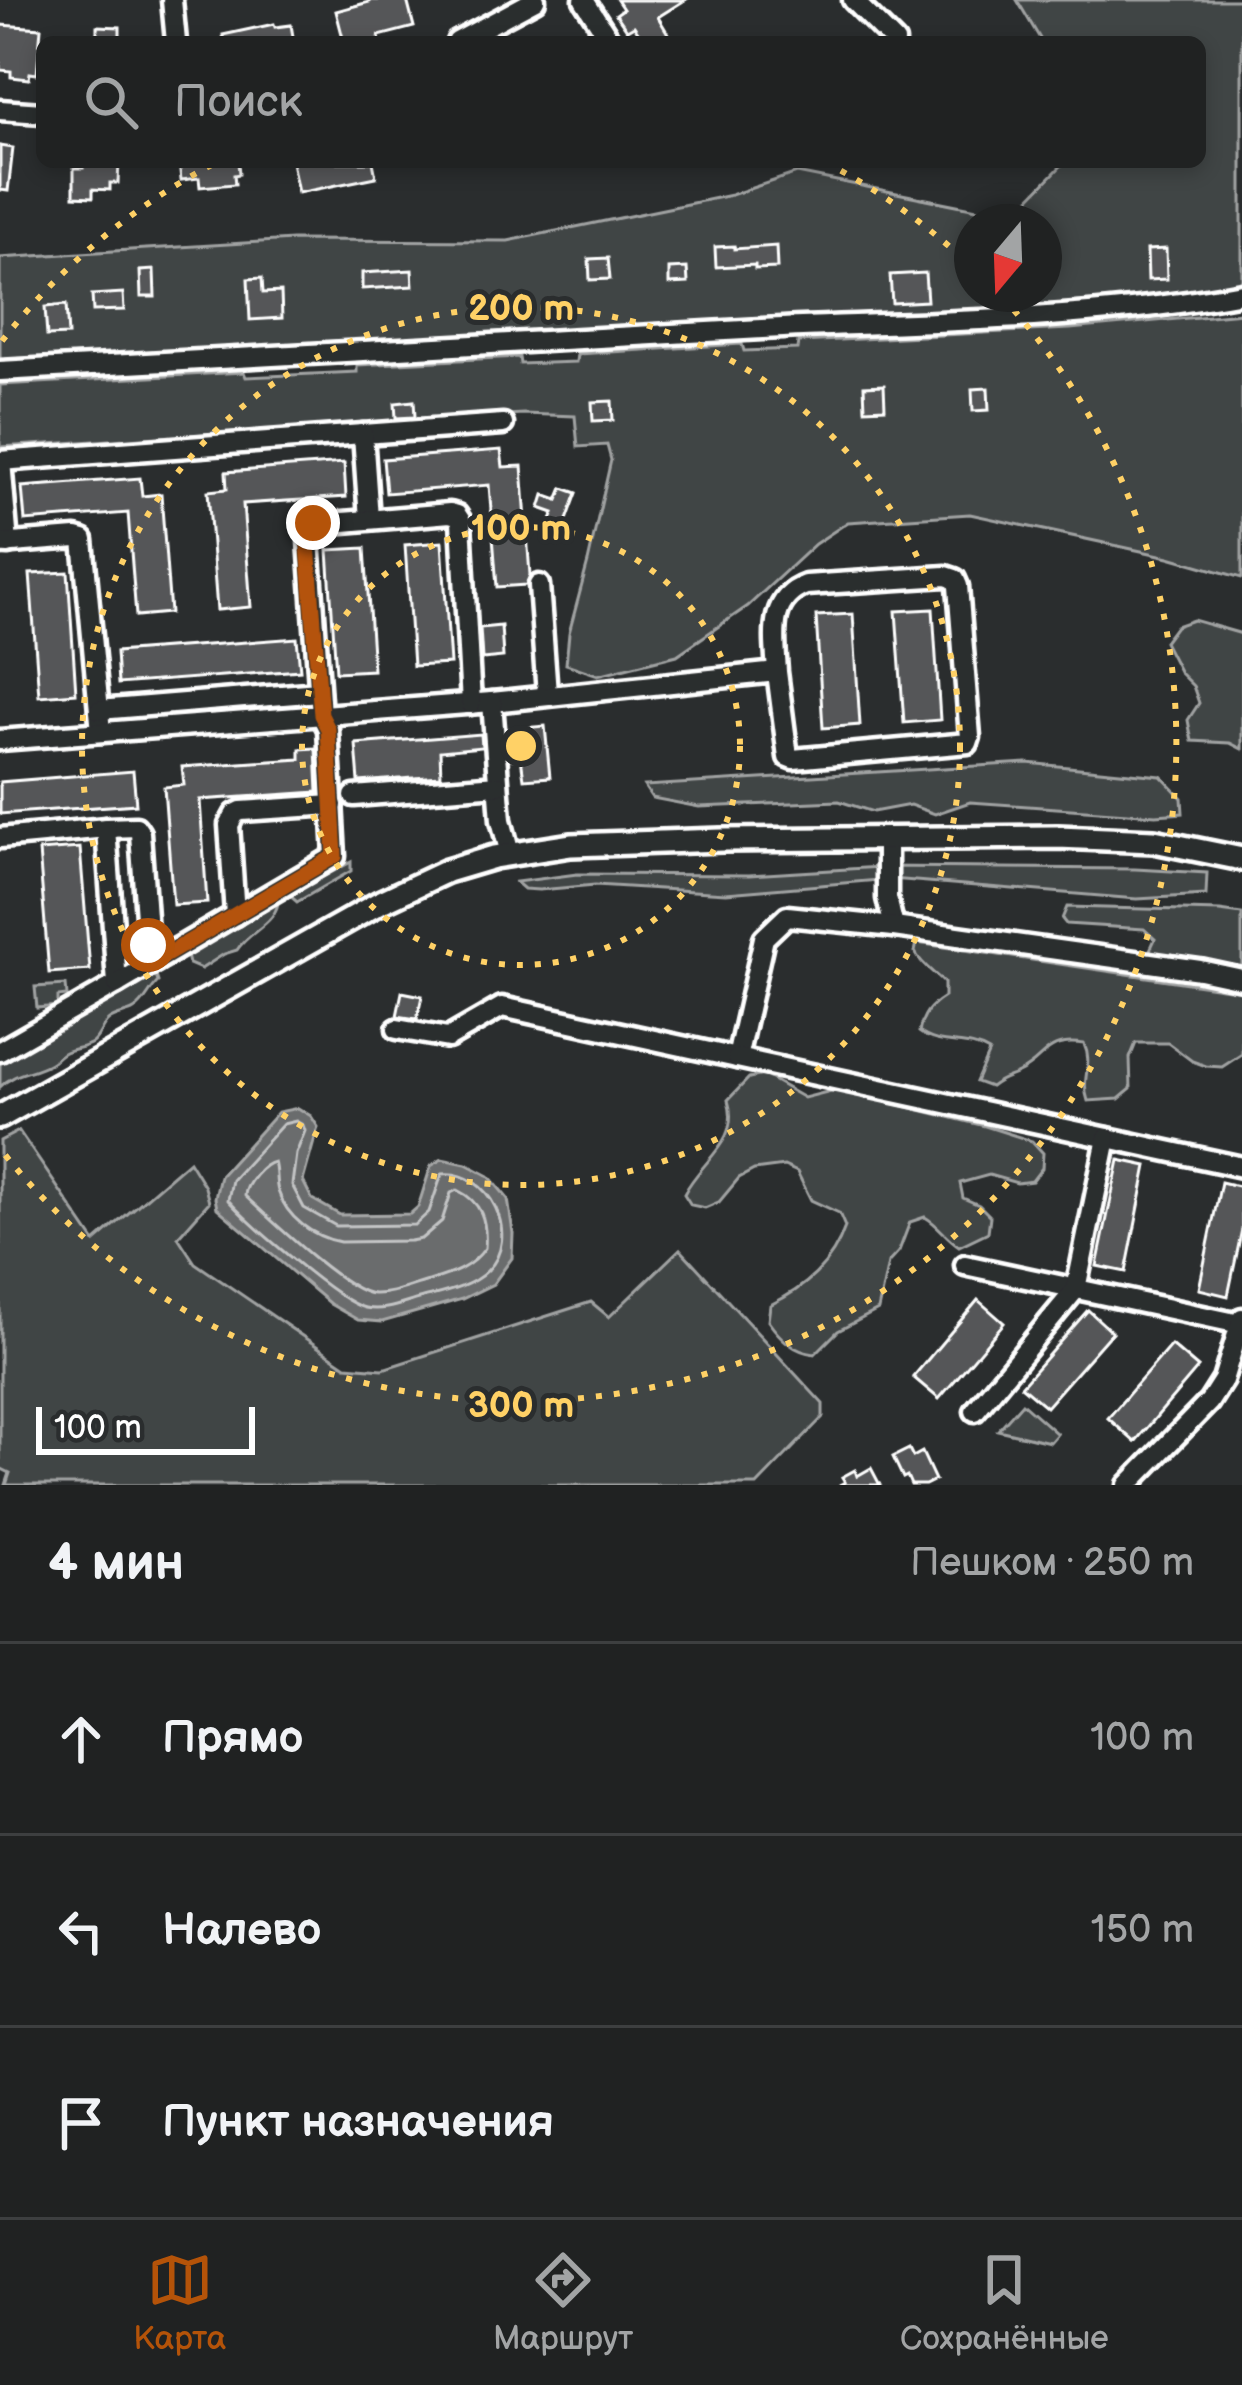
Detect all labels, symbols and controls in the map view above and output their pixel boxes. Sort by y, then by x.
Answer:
search box [36,36,1206,168]
icon: search [78,69,144,135]
text: Поиск [174,75,302,130]
north arrow [954,204,1062,312]
text: 200 m [468,288,574,331]
route end [286,496,340,550]
text: 100 m [471,508,571,551]
centre of rings [500,725,542,767]
route start [121,918,175,972]
text: 300 m [468,1385,574,1428]
scale bar [36,1401,255,1454]
text: 100 m [54,1408,142,1448]
text: 4 мин [48,1533,184,1594]
text: Пешком · 250 m [910,1540,1194,1587]
icon: ahead [48,1706,114,1772]
text: Прямо [162,1711,303,1766]
text: 100 m [1090,1715,1194,1762]
icon: left [48,1898,114,1964]
text: Налево [162,1903,321,1958]
text: 150 m [1091,1907,1194,1954]
icon: arrive [48,2090,114,2156]
text: Пункт назначения [162,2095,554,2150]
tab: Карта [133,2247,226,2359]
tab: Маршрут [493,2247,633,2359]
tab: Сохранённые [900,2247,1109,2359]

